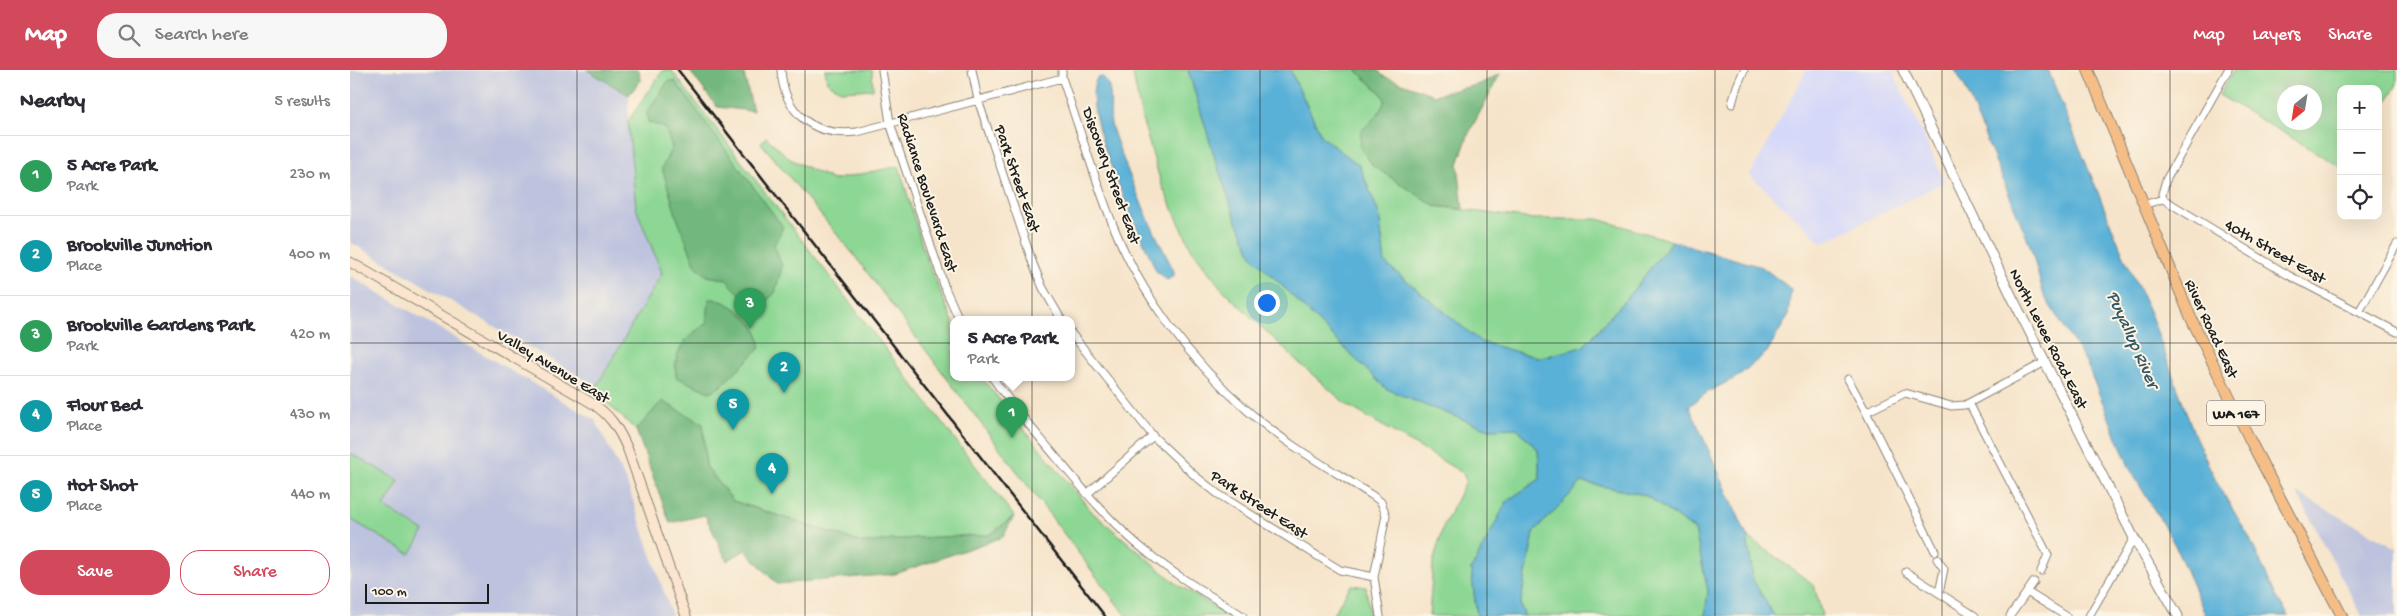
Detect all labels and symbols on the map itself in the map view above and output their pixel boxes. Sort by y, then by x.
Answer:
north arrow [2277,85,2322,130]
street label: Discovery Street East [1076,104,1144,248]
street label: Radiance Boulevard East [891,111,961,276]
street label: Park Street East [988,122,1043,237]
street label: 40th Street East [2220,216,2329,290]
street label: North Levee Road East [2003,266,2091,414]
street label: River Road East [2179,277,2242,383]
pin: 3 [734,288,766,329]
water label: Puyallup River [2101,288,2164,395]
your location [1254,290,1280,316]
street label: Valley Avenue East [492,326,613,410]
pin: 2 [768,352,800,393]
pin: 5 [717,389,749,430]
pin: 1 [996,397,1028,438]
road number: WA 167 [2207,400,2265,426]
pin: 4 [756,453,788,494]
street label: Park Street East [1205,467,1311,545]
scale bar [365,581,489,604]

